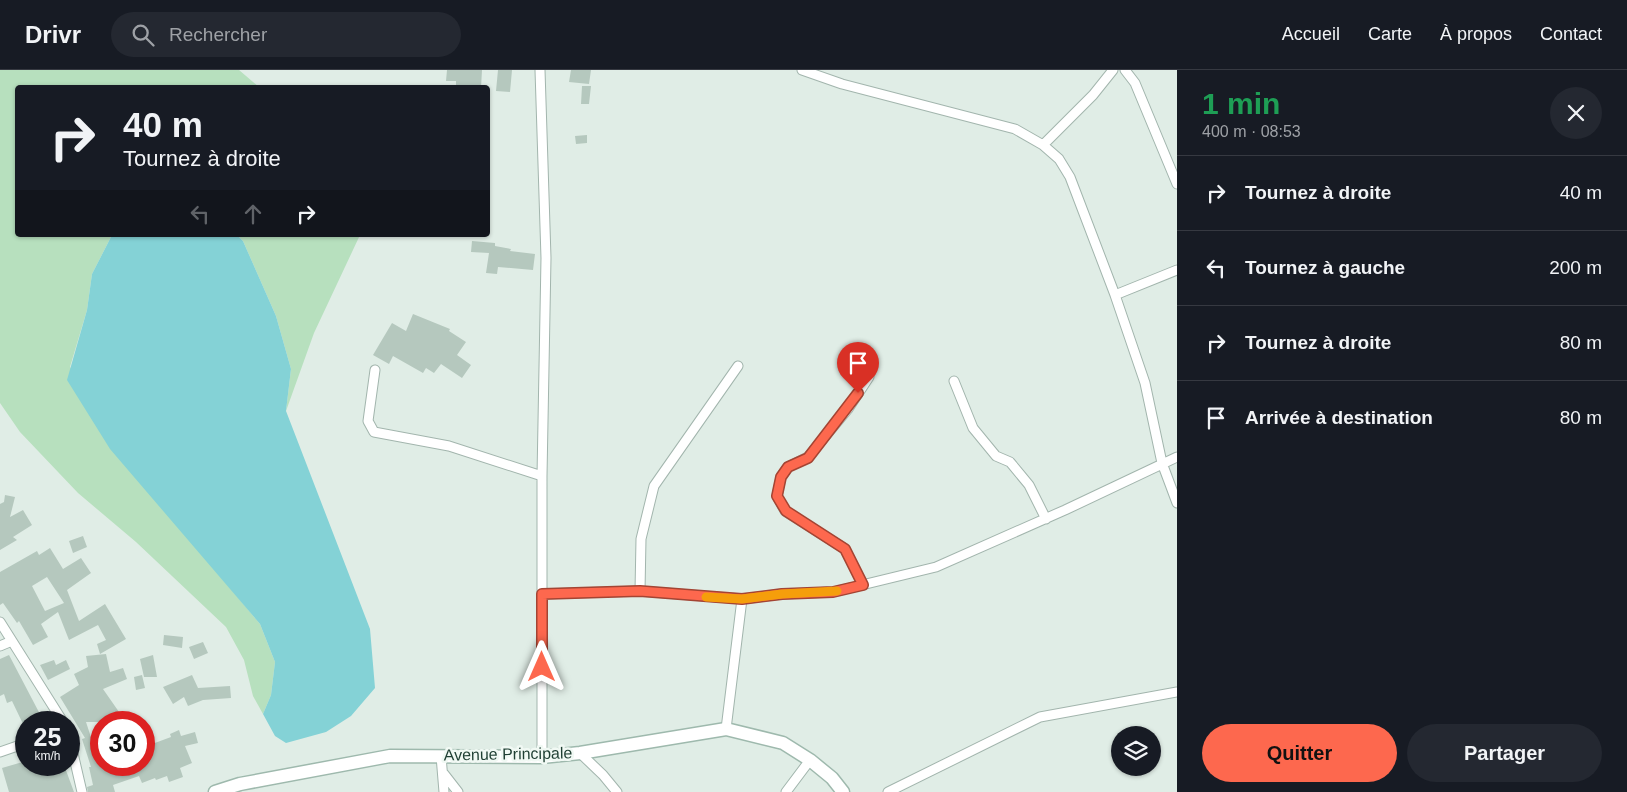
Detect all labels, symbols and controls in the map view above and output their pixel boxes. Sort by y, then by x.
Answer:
search box [111,12,461,57]
text: Drivr [25,21,81,48]
icon: search [129,21,157,49]
text: Rechercher [169,24,267,45]
text: Accueil [1282,24,1340,44]
text: Carte [1368,24,1412,44]
text: À propos [1440,24,1512,44]
text: Contact [1540,24,1602,44]
text: 1 min [1202,87,1280,120]
button: close [1550,87,1602,139]
icon: right [40,105,105,170]
text: 40 m [123,105,203,144]
text: 400 m · 08:53 [1202,123,1301,140]
text: Tournez à droite [123,146,281,171]
icon: right [1202,179,1230,207]
text: Tournez à droite [1245,182,1391,203]
text: 40 m [1560,182,1602,203]
icon: left [186,200,214,228]
icon: ahead [239,200,267,228]
icon: right [292,200,320,228]
icon: left [1202,254,1230,282]
text: Tournez à gauche [1245,257,1405,278]
text: 200 m [1549,257,1602,278]
icon: right [1202,329,1230,357]
text: Tournez à droite [1245,332,1391,353]
text: 80 m [1560,332,1602,353]
pin [837,342,879,393]
icon: arrive [844,349,872,377]
icon: arrive [1202,404,1230,432]
text: Arrivée à destination [1245,407,1433,428]
text: 80 m [1560,407,1602,428]
position arrow [515,640,567,692]
speed limit sign: 30 [90,711,155,776]
text: 25 [34,723,61,751]
button: Quitter [1202,724,1397,782]
button: Partager [1407,724,1602,782]
map controls [1111,726,1161,776]
button: layers [1111,726,1161,776]
street label: Avenue Principale [444,744,573,764]
text: km/h [34,749,61,763]

